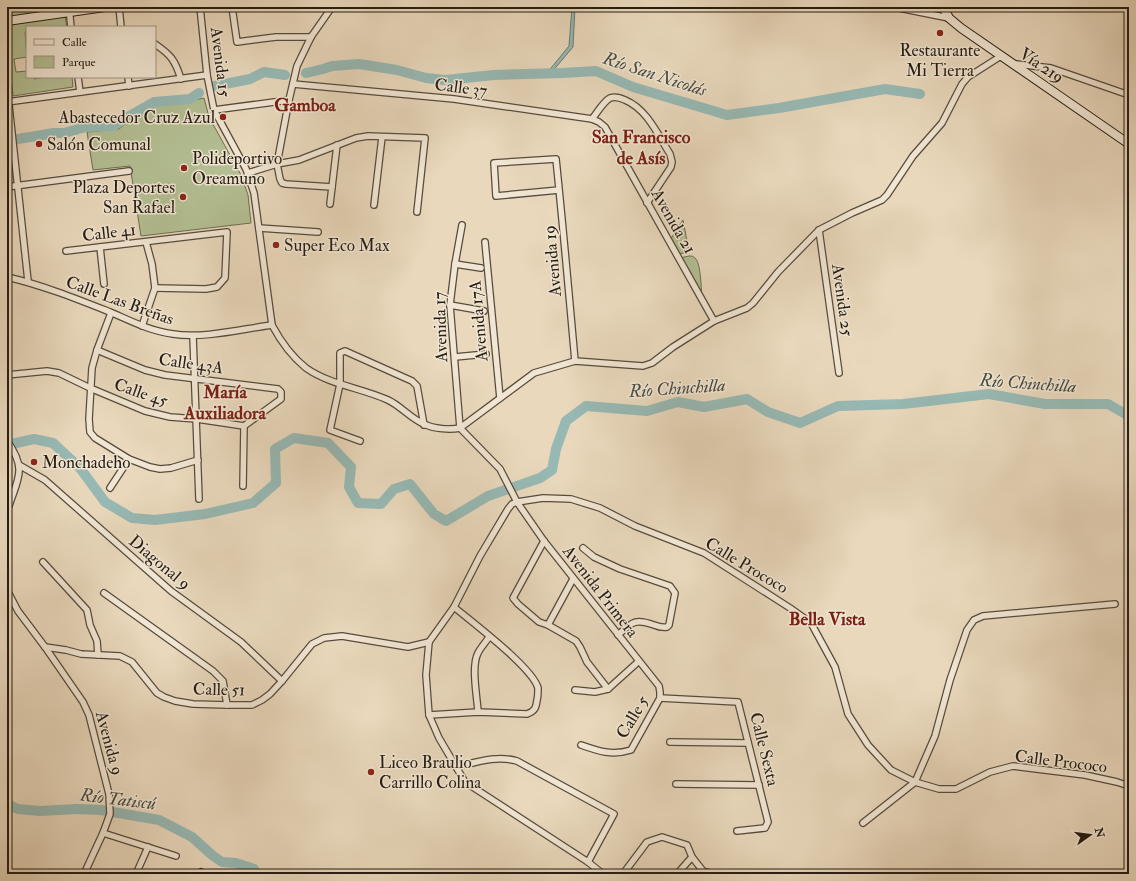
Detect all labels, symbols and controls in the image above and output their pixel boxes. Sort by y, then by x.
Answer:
street label: Avenida 15 [206,25,235,99]
legend [26,26,156,78]
marker: Restaurante Mi Tierra [935,28,945,38]
text: Calle [62,35,87,50]
place label: Restaurante Mi Tierra [900,40,980,81]
street label: Vía 219 [1016,43,1068,88]
water label: Río San Nicolás [599,47,710,102]
text: Parque [62,55,96,70]
street label: Calle 37 [433,74,489,101]
district label: Gamboa [274,94,336,117]
place label: Abastecedor Cruz Azul [58,107,216,128]
marker: Abastecedor Cruz Azul [218,112,228,122]
district label: San Francisco de Asís [592,126,691,170]
place label: Salón Comunal [47,134,151,155]
marker: Salón Comunal [34,139,44,149]
place label: Polideportivo Oreamuno [192,148,282,189]
marker: Polideportivo Oreamuno [179,163,189,173]
place label: Plaza Deportes San Rafael [72,177,176,218]
street label: Avenida 21 [646,184,701,257]
marker: Plaza Deportes San Rafael [178,192,188,202]
street label: Calle 41 [81,219,137,246]
street label: Avenida 19 [539,224,566,298]
place label: Super Eco Max [284,235,390,257]
marker: Super Eco Max [271,240,281,250]
street label: Avenida 25 [827,262,858,338]
street label: Calle Las Breñas [63,271,177,330]
street label: Avenida 17A [464,279,493,363]
street label: Avenida 17 [429,291,452,364]
street label: Calle 43A [157,349,225,378]
water label: Río Chinchilla [978,369,1077,398]
street label: Calle 45 [111,374,171,412]
water label: Río Chinchilla [627,374,726,403]
district label: María Auxiliadora [183,381,267,425]
place label: Monchadeho [42,452,130,473]
marker: Monchadeho [29,457,39,467]
street label: Diagonal 9 [124,530,195,594]
street label: Calle Prococo [702,532,792,598]
street label: Avenida Primera [558,540,644,642]
district label: Bella Vista [789,608,866,631]
street label: Calle 51 [193,679,245,700]
street label: Calle 5 [612,692,654,742]
street label: Avenida 9 [91,708,128,777]
street label: Calle Sexta [745,710,784,789]
street label: Calle Prococo [1014,745,1108,778]
place label: Liceo Braulio Carrillo Colina [379,752,482,793]
marker: Liceo Braulio Carrillo Colina [366,767,376,777]
water label: Río Tatiscú [78,783,159,816]
north arrow [1070,815,1110,855]
text: N [1091,825,1107,840]

